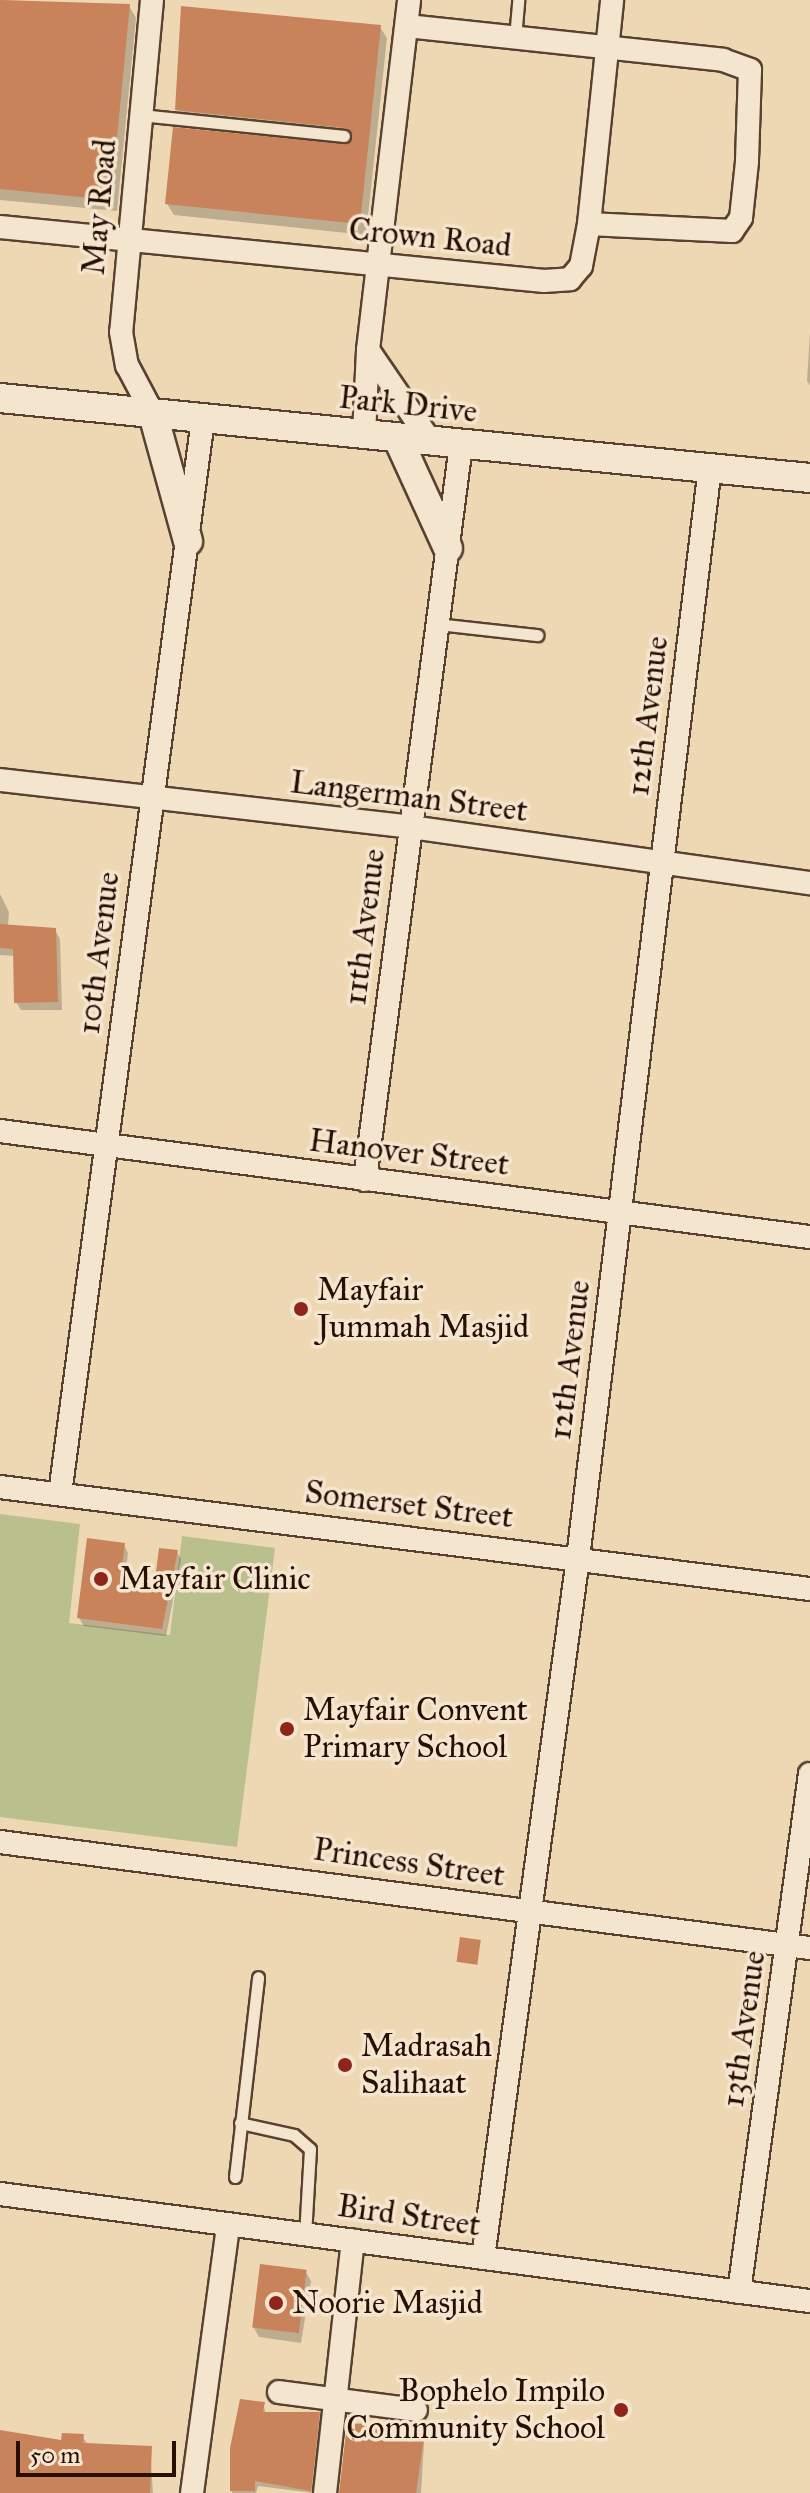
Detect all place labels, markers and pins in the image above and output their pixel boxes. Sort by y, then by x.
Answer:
place label: Mayfair Jummah Masjid [317,1272,529,1347]
marker: Mayfair Jummah Masjid [292,1300,310,1318]
place label: Mayfair Clinic [119,1560,311,1598]
marker: Mayfair Clinic [90,1568,112,1590]
place label: Mayfair Convent Primary School [303,1692,528,1767]
marker: Mayfair Convent Primary School [278,1720,296,1738]
place label: Madrasah Salihaat [361,2028,492,2103]
marker: Madrasah Salihaat [336,2056,354,2074]
place label: Noorie Masjid [292,2284,483,2322]
marker: Noorie Masjid [267,2294,285,2312]
place label: Bophelo Impilo Community School [346,2373,605,2448]
marker: Bophelo Impilo Community School [612,2401,630,2419]

